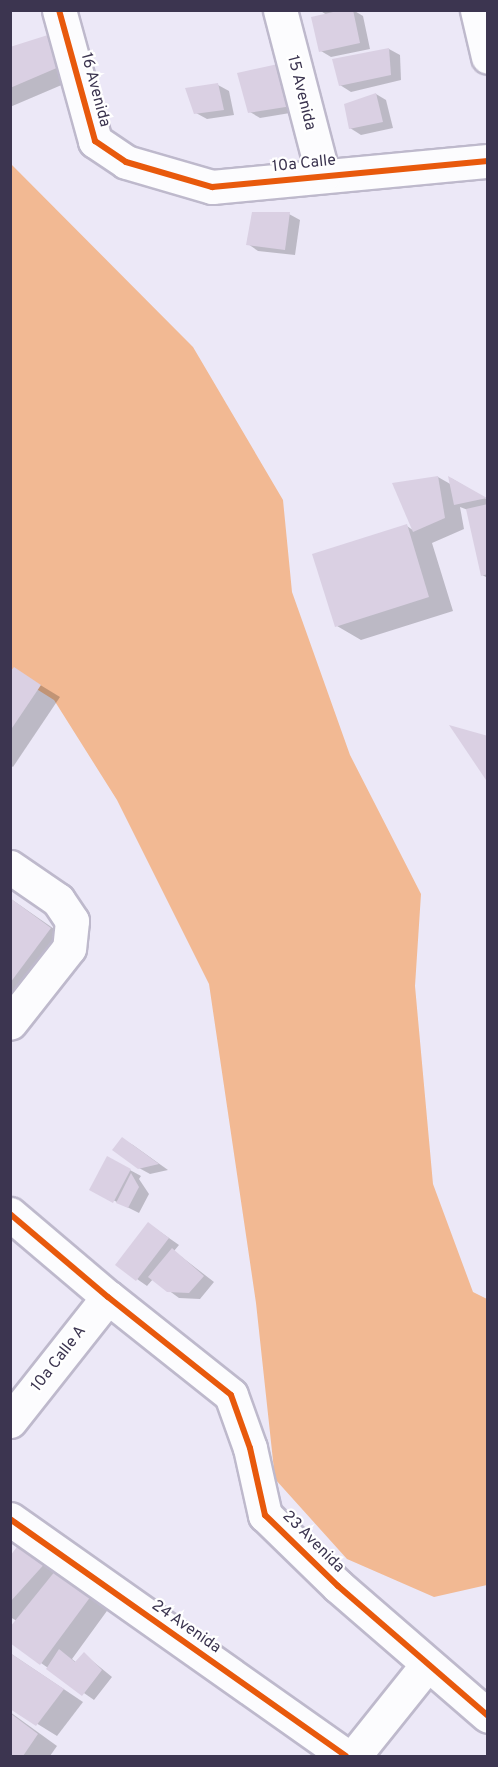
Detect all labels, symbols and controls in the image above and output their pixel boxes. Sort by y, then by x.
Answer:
street label: 16 Avenida [76,50,114,130]
street label: 15 Avenida [282,53,320,133]
street label: 10a Calle [271,151,337,177]
street label: 10a Calle A [27,1322,91,1396]
street label: 23 Avenida [278,1507,348,1577]
street label: 24 Avenida [147,1596,225,1658]

